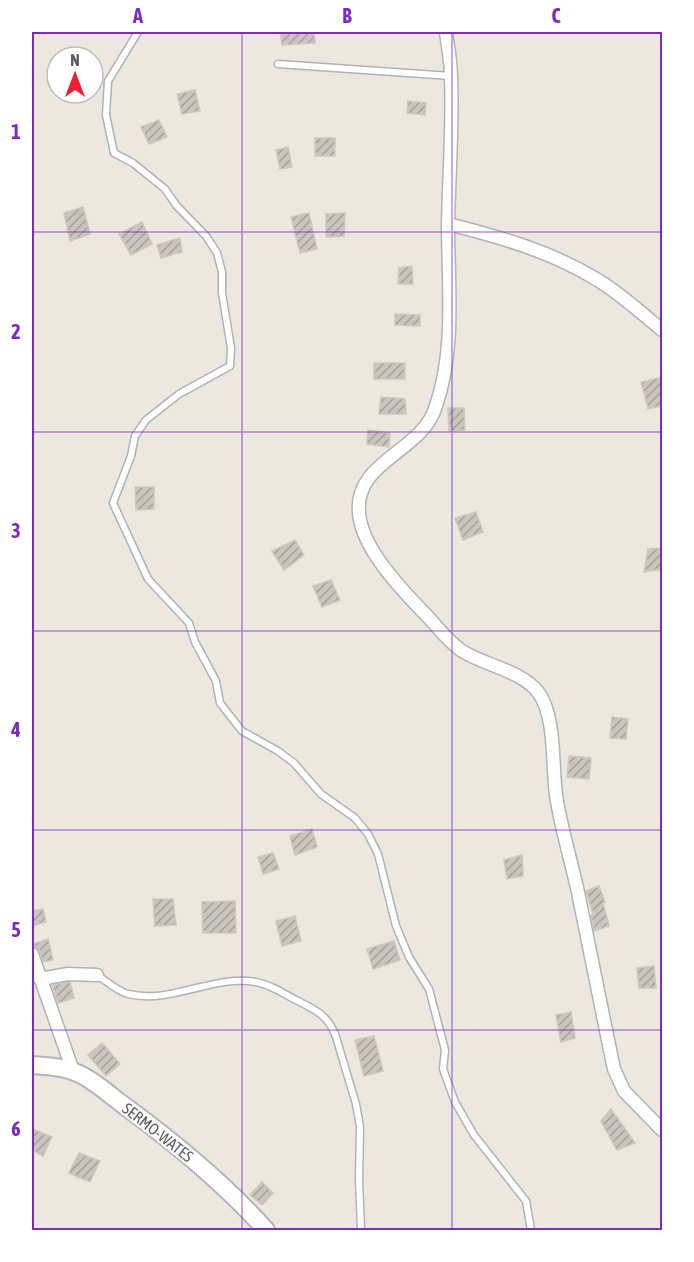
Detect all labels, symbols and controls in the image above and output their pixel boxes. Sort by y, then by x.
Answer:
text: A [132,4,143,27]
text: B [342,4,352,27]
text: C [552,4,561,27]
north arrow [45,45,105,105]
text: N [70,51,80,69]
text: 1 [11,120,21,143]
text: 2 [11,320,21,343]
text: 3 [11,519,21,542]
text: 4 [10,718,21,741]
text: 5 [11,918,21,941]
street label: SERMO-WATES [119,1099,197,1165]
text: 6 [11,1117,21,1140]

